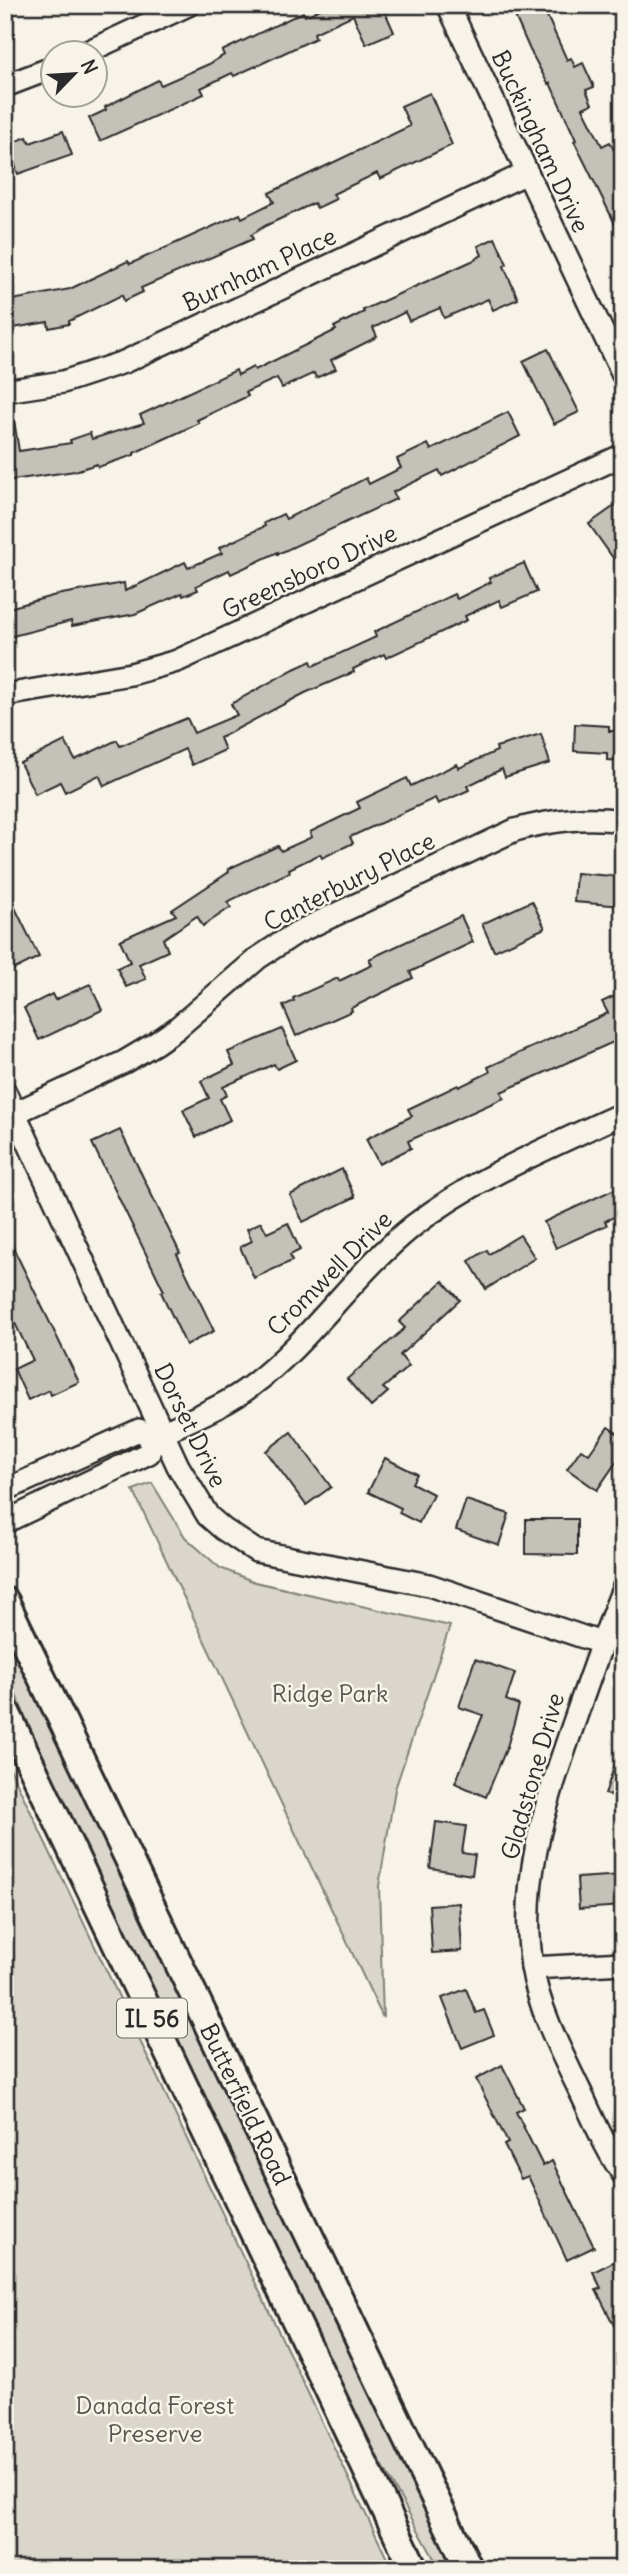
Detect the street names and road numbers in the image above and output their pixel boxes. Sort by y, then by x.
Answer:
street label: Buckingham Drive [486,45,596,237]
street label: Burnham Place [178,220,340,318]
street label: Greensboro Drive [217,517,401,625]
street label: Canterbury Place [258,825,440,937]
street label: Cromwell Drive [260,1204,398,1342]
street label: Dorset Drive [148,1358,234,1492]
street label: Gladstone Drive [494,1689,570,1863]
road number: IL 56 [117,1998,187,2038]
street label: Butterfield Road [194,2018,298,2190]

